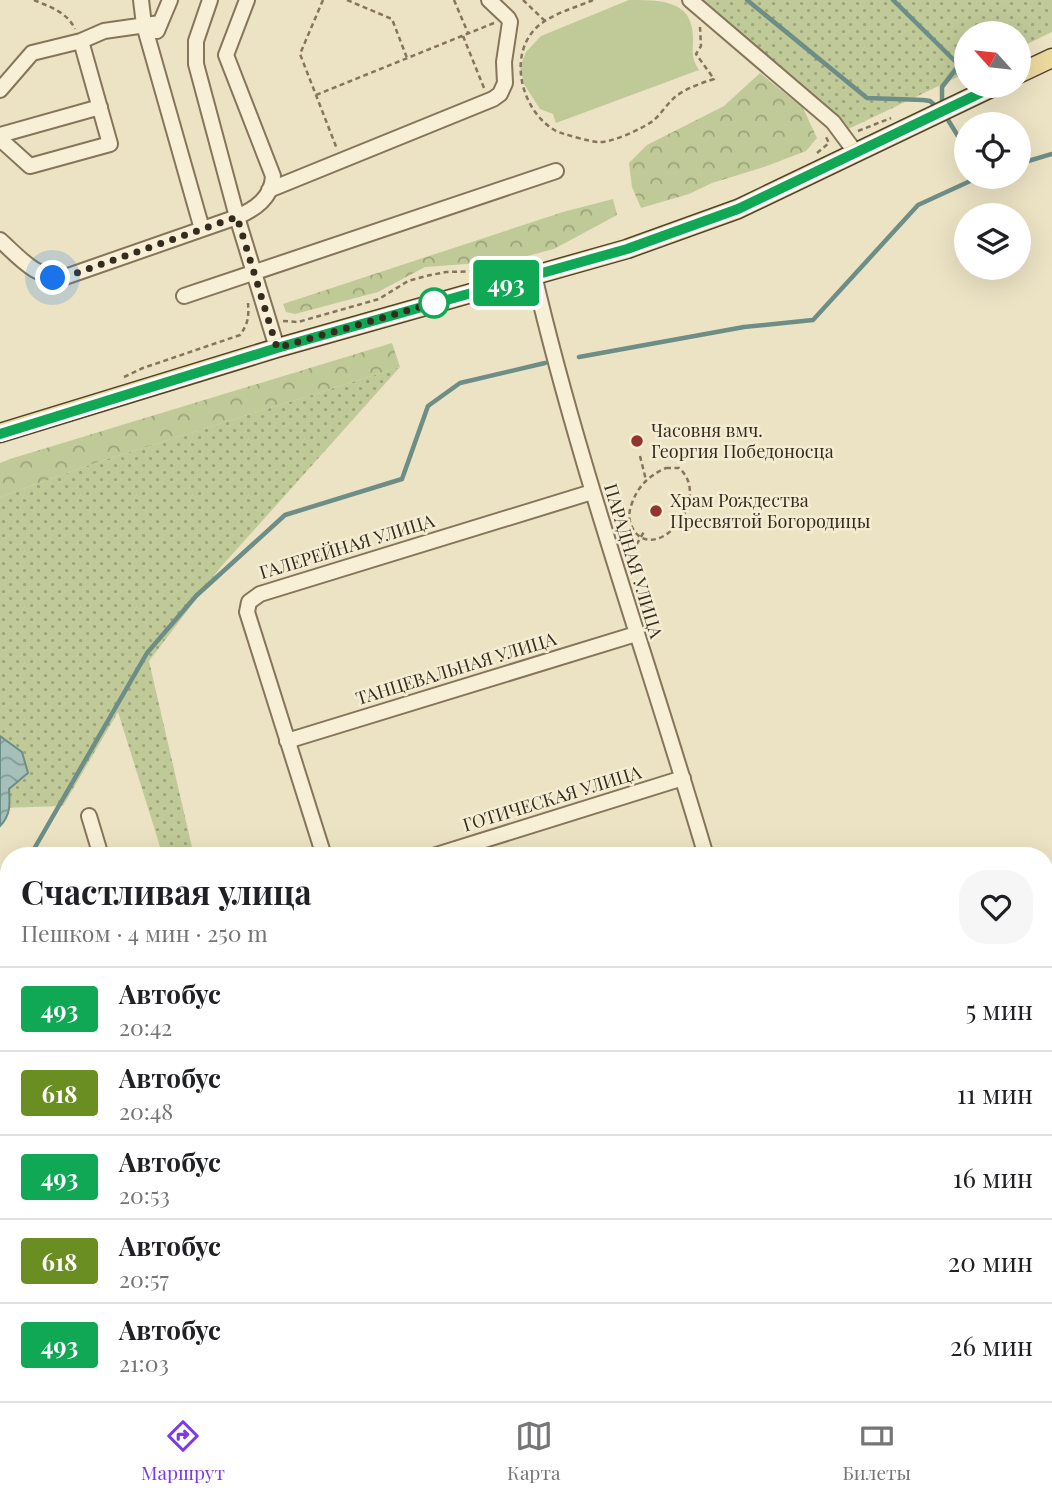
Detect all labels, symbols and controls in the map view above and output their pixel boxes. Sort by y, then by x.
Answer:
north arrow [954,21,1031,98]
map controls [954,21,1031,280]
button: locate [954,112,1031,189]
button: layers [954,203,1031,280]
your location [35,260,70,295]
line badge: 493 [466,260,546,306]
text: 493 [487,267,525,299]
unlabelled marker [419,288,449,318]
place label: Часовня вмч. Георгия Победоносца [651,418,834,463]
marker: Часовня вмч. Георгия Победоносца [629,433,645,449]
street label: ПАРАДНАЯ УЛИЦА [599,480,669,642]
place label: Храм Рождества Пресвятой Богородицы [670,488,871,533]
marker: Храм Рождества Пресвятой Богородицы [648,503,664,519]
street label: ГАЛЕРЕЙНАЯ УЛИЦА [256,508,438,584]
street label: ТАНЦЕВАЛЬНАЯ УЛИЦА [353,626,559,710]
street label: ГОТИЧЕСКАЯ УЛИЦА [460,759,644,837]
text: Счастливая улица [21,869,312,913]
button: heart [959,870,1033,944]
text: Пешком · 4 мин · 250 m [21,917,268,948]
text: Автобус [119,976,221,1011]
text: 5 мин [965,992,1033,1027]
text: 493 [41,993,78,1025]
text: 20:42 [119,1011,172,1042]
text: Автобус [119,1060,221,1095]
text: 11 мин [957,1076,1033,1111]
text: 618 [41,1077,78,1109]
text: 20:48 [119,1095,173,1126]
text: Автобус [119,1144,221,1179]
text: 16 мин [953,1160,1033,1195]
text: 493 [41,1161,78,1193]
text: 20:53 [119,1179,170,1210]
text: Автобус [119,1228,221,1263]
text: 20 мин [948,1244,1033,1279]
text: 618 [41,1245,78,1277]
text: 20:57 [119,1263,169,1294]
text: Автобус [119,1312,221,1347]
text: 26 мин [950,1328,1033,1363]
text: 493 [41,1329,78,1361]
text: 21:03 [119,1347,169,1378]
tab: Маршрут [141,1417,225,1485]
tab: Карта [507,1417,560,1485]
tab: Билеты [842,1417,911,1485]

